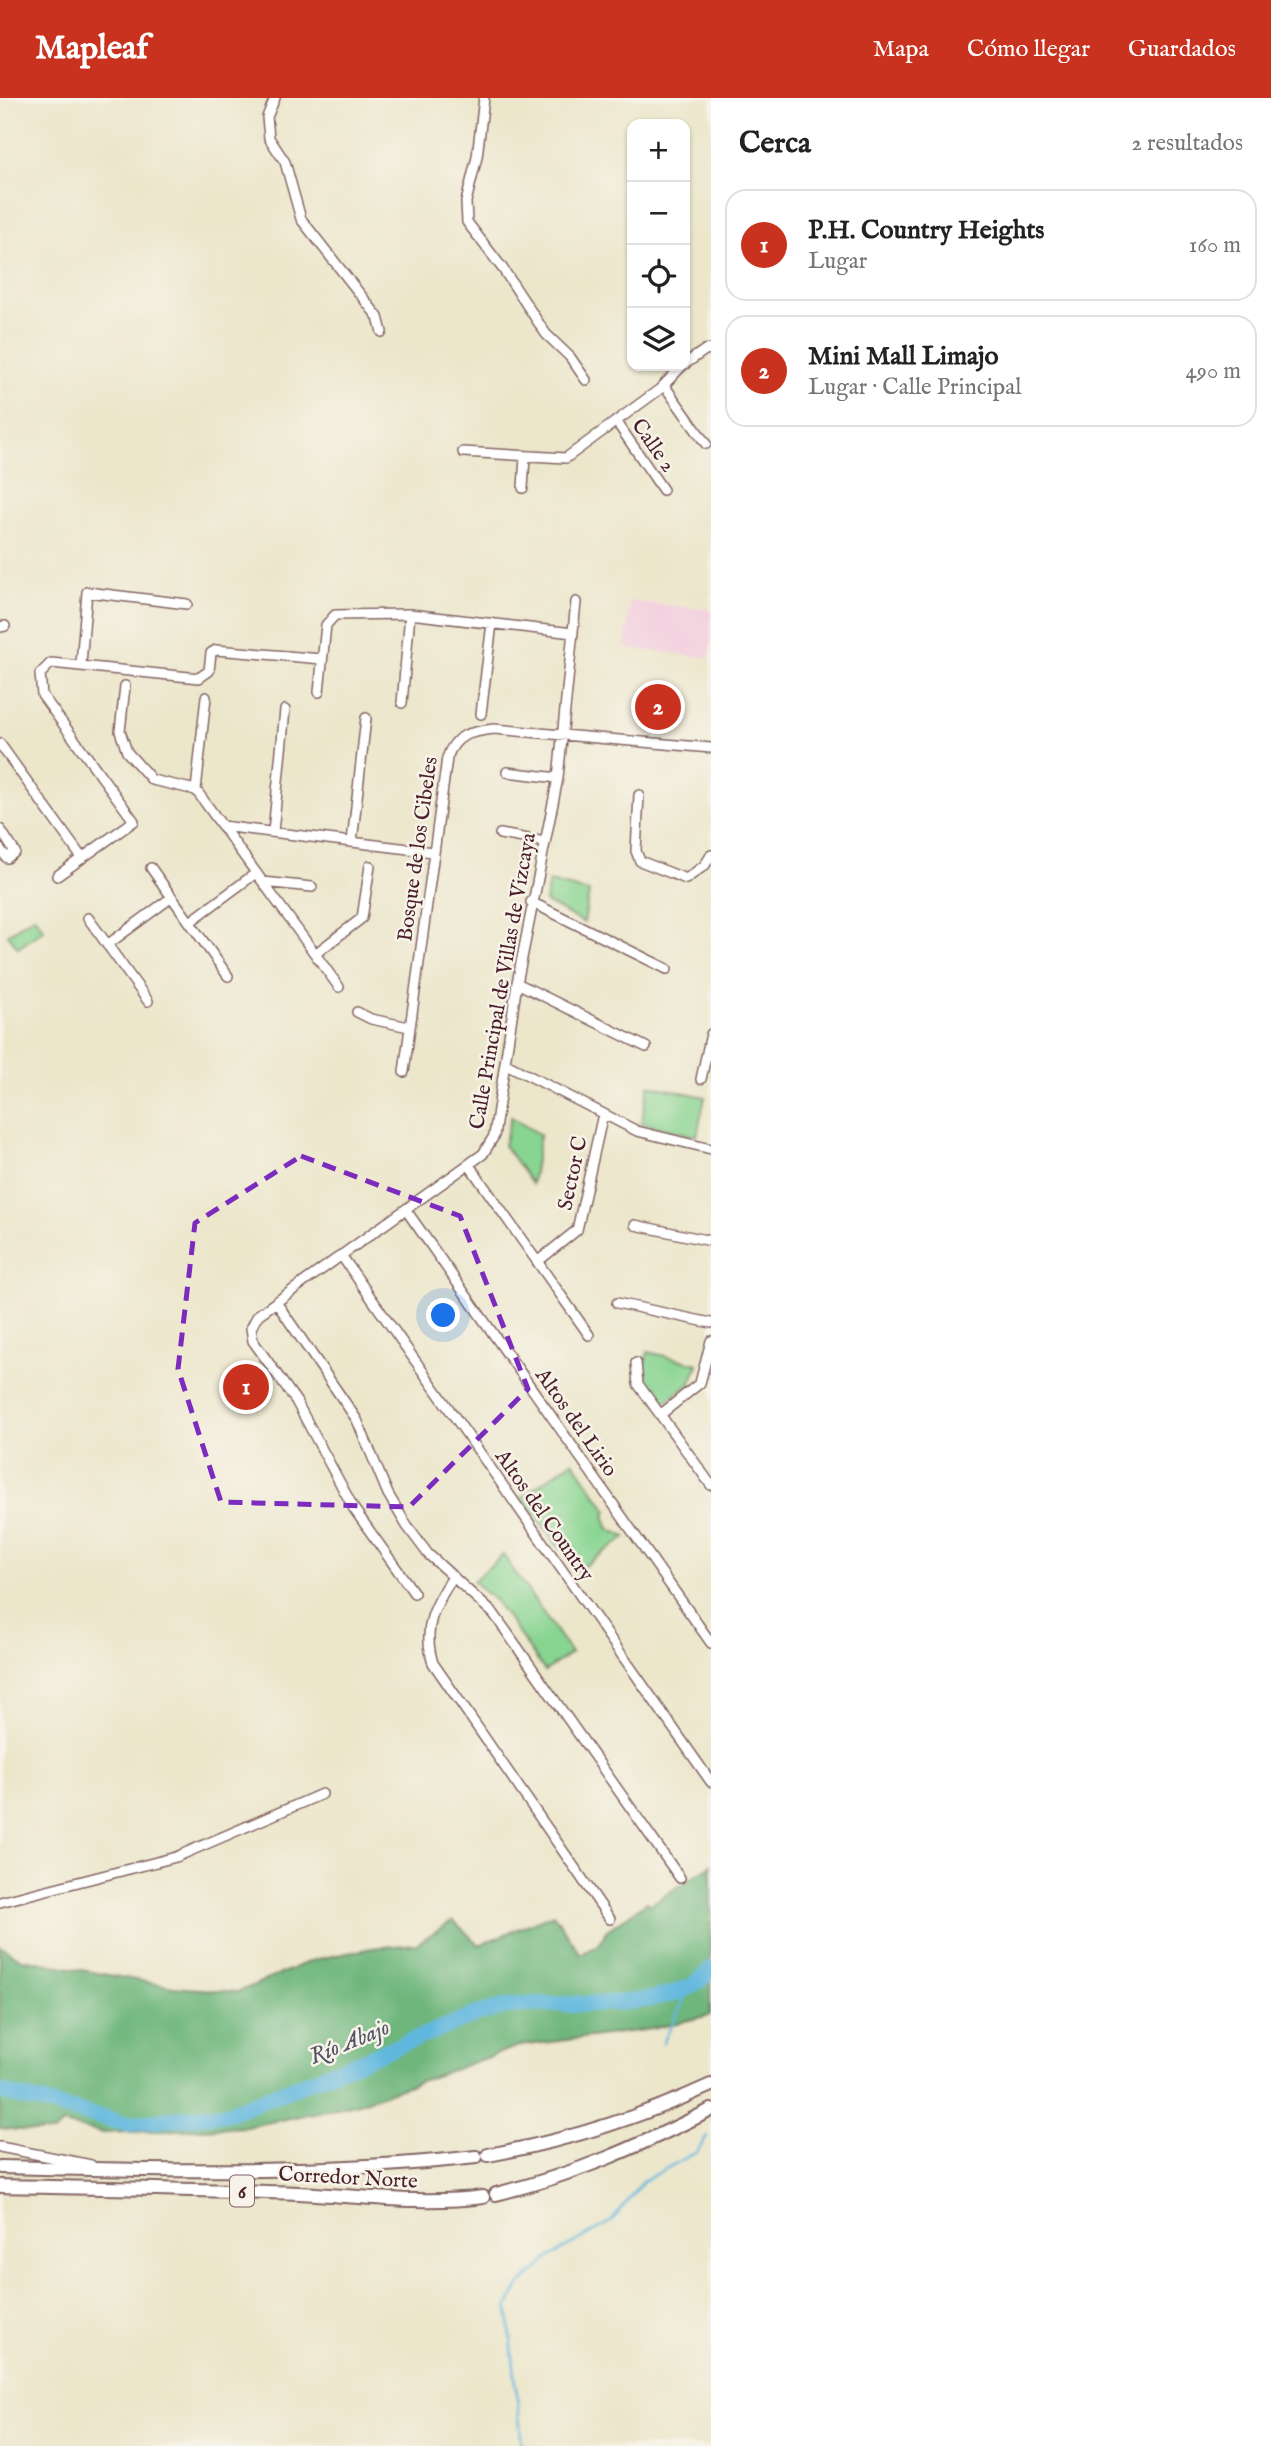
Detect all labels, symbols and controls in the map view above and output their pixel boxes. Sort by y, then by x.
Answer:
text: Mapleaf [35,28,148,70]
text: Mapa [873,34,929,65]
text: Cómo llegar [967,34,1090,65]
text: Guardados [1128,34,1236,65]
map controls [627,119,690,371]
button: + [627,119,690,182]
text: Cerca [739,125,811,163]
text: 2 resultados [1131,129,1243,158]
button: − [627,182,690,245]
text: P.H. Country Heights [808,214,1045,247]
text: 1 [760,231,768,260]
text: 160 m [1189,231,1241,260]
button: locate [627,245,690,308]
text: Lugar [808,247,867,276]
button: layers [627,308,690,371]
text: Mini Mall Limajo [808,340,998,373]
text: 2 [759,357,769,386]
text: 490 m [1186,357,1241,386]
text: Lugar · Calle Principal [808,373,1022,402]
street label: Calle 2 [625,414,681,478]
pin: 2 [635,681,681,733]
street label: Bosque de los Cibeles [392,755,445,943]
street label: Calle Principal de Villas de Vizcaya [464,830,543,1132]
street label: Sector C [552,1134,594,1213]
your location [426,1298,460,1332]
pin: 1 [223,1361,269,1413]
street label: Altos del Lirio [528,1362,623,1482]
street label: Altos del Country [488,1444,600,1588]
water label: Río Abajo [305,2013,394,2072]
street label: Corredor Norte [278,2161,419,2196]
road number: 6 [230,2176,254,2206]

